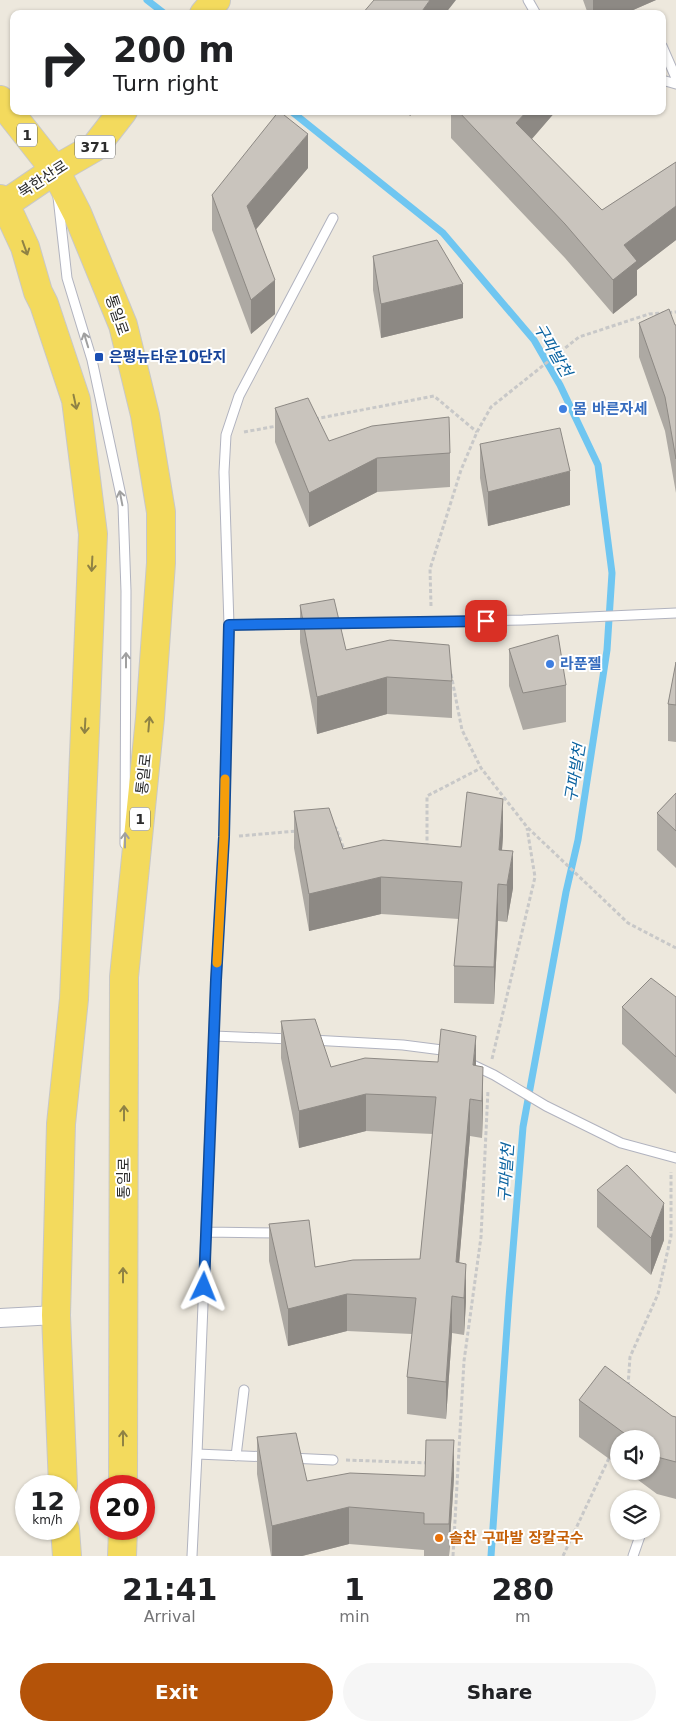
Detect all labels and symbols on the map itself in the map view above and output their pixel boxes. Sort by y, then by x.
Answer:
road number: 1 [17,124,37,146]
road number: 371 [75,136,115,158]
street label: 북한산로 [15,156,71,202]
one-way arrow [21,240,30,256]
street label: 통일로 [102,292,132,338]
water label: 구파발천 [530,320,577,382]
one-way arrow [80,332,90,348]
place label: 은평뉴타운10단지 [109,348,226,366]
marker: 은평뉴타운10단지 [93,351,105,363]
one-way arrow [71,394,81,410]
place label: 몸 바른자세 [573,400,647,418]
marker: 몸 바른자세 [557,403,569,415]
one-way arrow [116,491,126,507]
one-way arrow [87,555,97,571]
pin [465,600,507,642]
one-way arrow [121,653,131,669]
place label: 라푼젤 [560,655,601,673]
marker: 라푼젤 [544,658,556,670]
one-way arrow [144,716,154,732]
one-way arrow [80,718,89,734]
water label: 구파발천 [561,740,589,804]
street label: 통일로 [133,752,155,796]
road number: 1 [130,808,150,831]
one-way arrow [120,833,130,849]
one-way arrow [119,1105,129,1121]
water label: 구파발천 [494,1141,518,1203]
street label: 통일로 [115,1157,133,1199]
position arrow [177,1260,229,1312]
one-way arrow [119,1267,128,1283]
one-way arrow [118,1430,128,1446]
speed limit sign: 20 [90,1475,155,1540]
place label: 솔찬 구파발 장칼국수 [449,1529,584,1547]
marker: 솔찬 구파발 장칼국수 [433,1532,445,1544]

